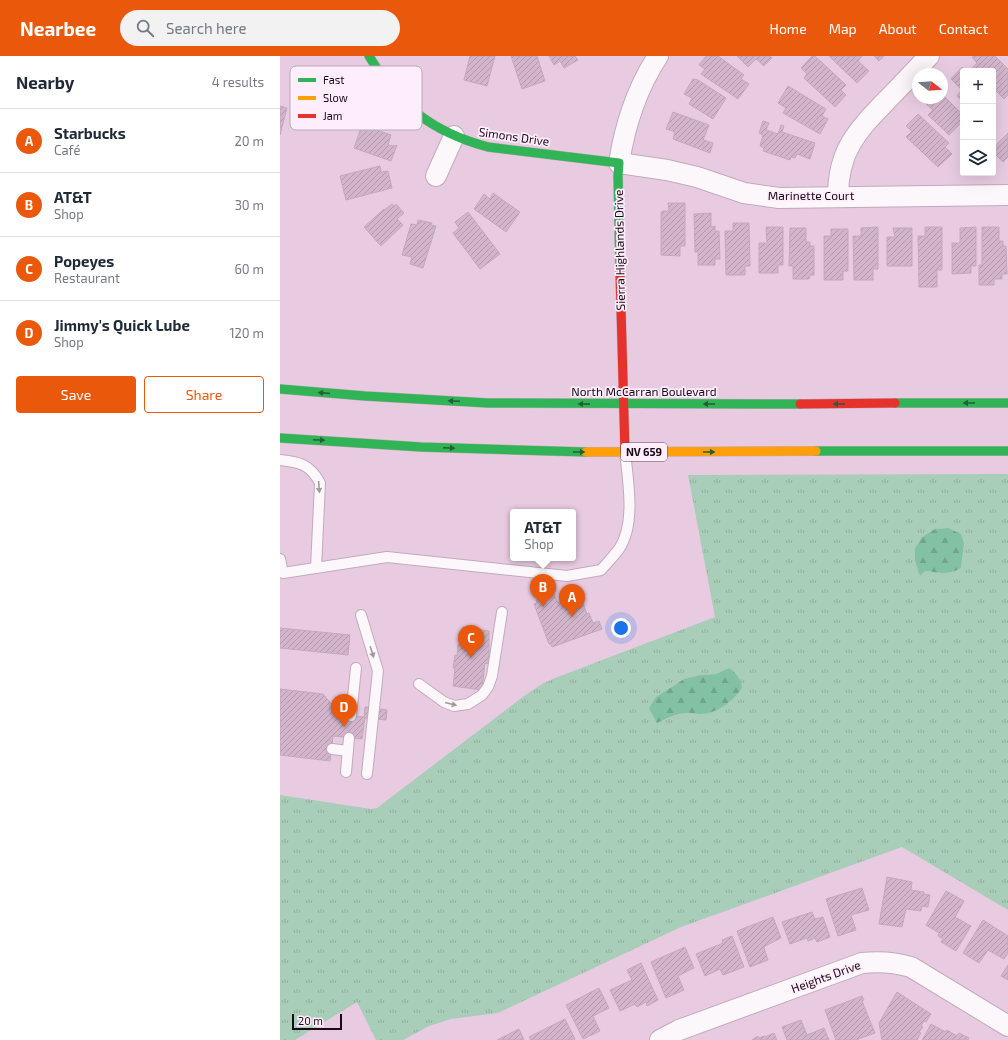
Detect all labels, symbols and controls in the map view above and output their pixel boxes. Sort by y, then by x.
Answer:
search box [120,10,400,46]
text: Nearbee [20,17,96,40]
icon: search [134,17,156,39]
text: Search here [166,19,247,37]
text: Home [770,20,807,37]
text: Map [829,20,857,37]
text: About [879,20,917,37]
text: Contact [939,20,988,37]
legend [290,66,422,130]
north arrow [912,68,948,104]
map controls [960,68,996,176]
button: + [960,68,996,104]
text: Nearby [16,72,74,92]
text: Fast [323,73,345,86]
text: 4 results [212,74,264,90]
text: Slow [323,91,348,104]
button: − [960,104,996,140]
text: Jam [323,109,342,122]
text: Starbucks [54,124,126,142]
street label: Simons Drive [478,124,550,148]
text: A [25,133,33,149]
text: 20 m [235,133,264,149]
button: layers [960,140,996,176]
text: Café [54,142,80,158]
text: AT&T [54,188,92,206]
street label: Marinette Court [768,188,855,202]
street label: Sierra Highlands Drive [611,189,627,311]
text: B [25,197,33,213]
text: 30 m [235,197,264,213]
text: Shop [54,206,84,222]
text: Popeyes [54,252,114,270]
text: C [25,261,33,277]
text: 60 m [234,261,264,277]
text: Restaurant [54,270,120,286]
text: Jimmy's Quick Lube [54,316,190,334]
text: D [25,325,33,341]
text: 120 m [229,325,264,341]
text: Shop [54,334,84,350]
button: Save [16,376,136,413]
button: Share [144,376,264,413]
street label: North McCarran Boulevard [571,384,717,398]
one-way arrow [318,389,331,396]
one-way arrow [447,398,460,404]
one-way arrow [962,400,975,406]
one-way arrow [577,401,590,407]
one-way arrow [702,401,715,407]
one-way arrow [832,401,845,407]
one-way arrow [313,437,326,443]
road number: NV 659 [621,443,667,461]
one-way arrow [443,444,455,451]
one-way arrow [573,449,586,455]
one-way arrow [703,449,716,455]
one-way arrow [315,481,322,493]
popup [510,509,576,561]
text: AT&T [524,518,562,536]
text: Shop [524,536,554,552]
pin: B [530,574,556,607]
pin: A [559,584,585,617]
your location [611,618,631,638]
pin: C [458,625,484,658]
one-way arrow [369,647,375,659]
pin: D [331,694,357,727]
one-way arrow [445,702,457,708]
street label: Heights Drive [789,957,862,995]
scale bar [292,1012,342,1031]
text: 20 m [298,1014,323,1027]

